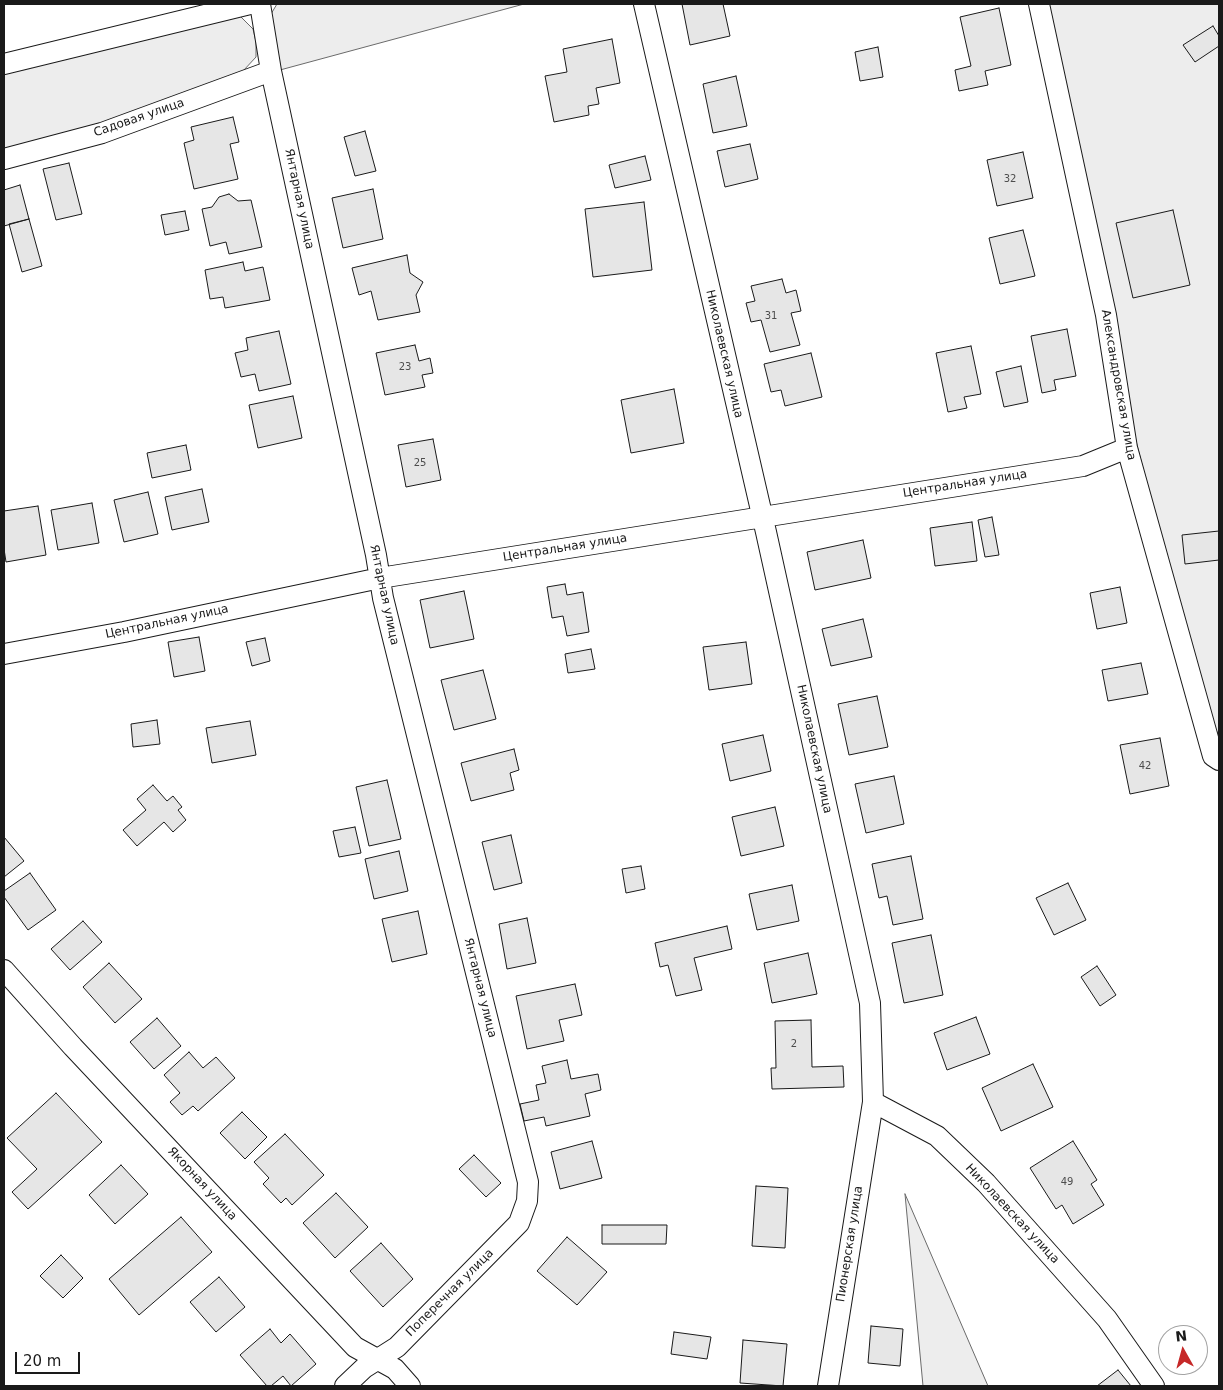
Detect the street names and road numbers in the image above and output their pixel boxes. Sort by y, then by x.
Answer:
street label: Садовая улица [92,96,186,140]
street label: Янтарная улица [281,147,317,251]
street label: Николаевская улица [702,288,746,420]
street label: Александровская улица [1098,308,1138,462]
street label: Центральная улица [902,467,1028,501]
street label: Центральная улица [502,531,628,565]
street label: Янтарная улица [366,543,402,647]
street label: Центральная улица [104,602,230,642]
street label: Николаевская улица [793,683,835,815]
street label: Янтарная улица [461,937,499,1039]
street label: Якорная улица [164,1144,240,1224]
street label: Николаевская улица [962,1161,1062,1267]
street label: Пионерская улица [834,1185,866,1303]
street label: Поперечная улица [403,1246,497,1340]

